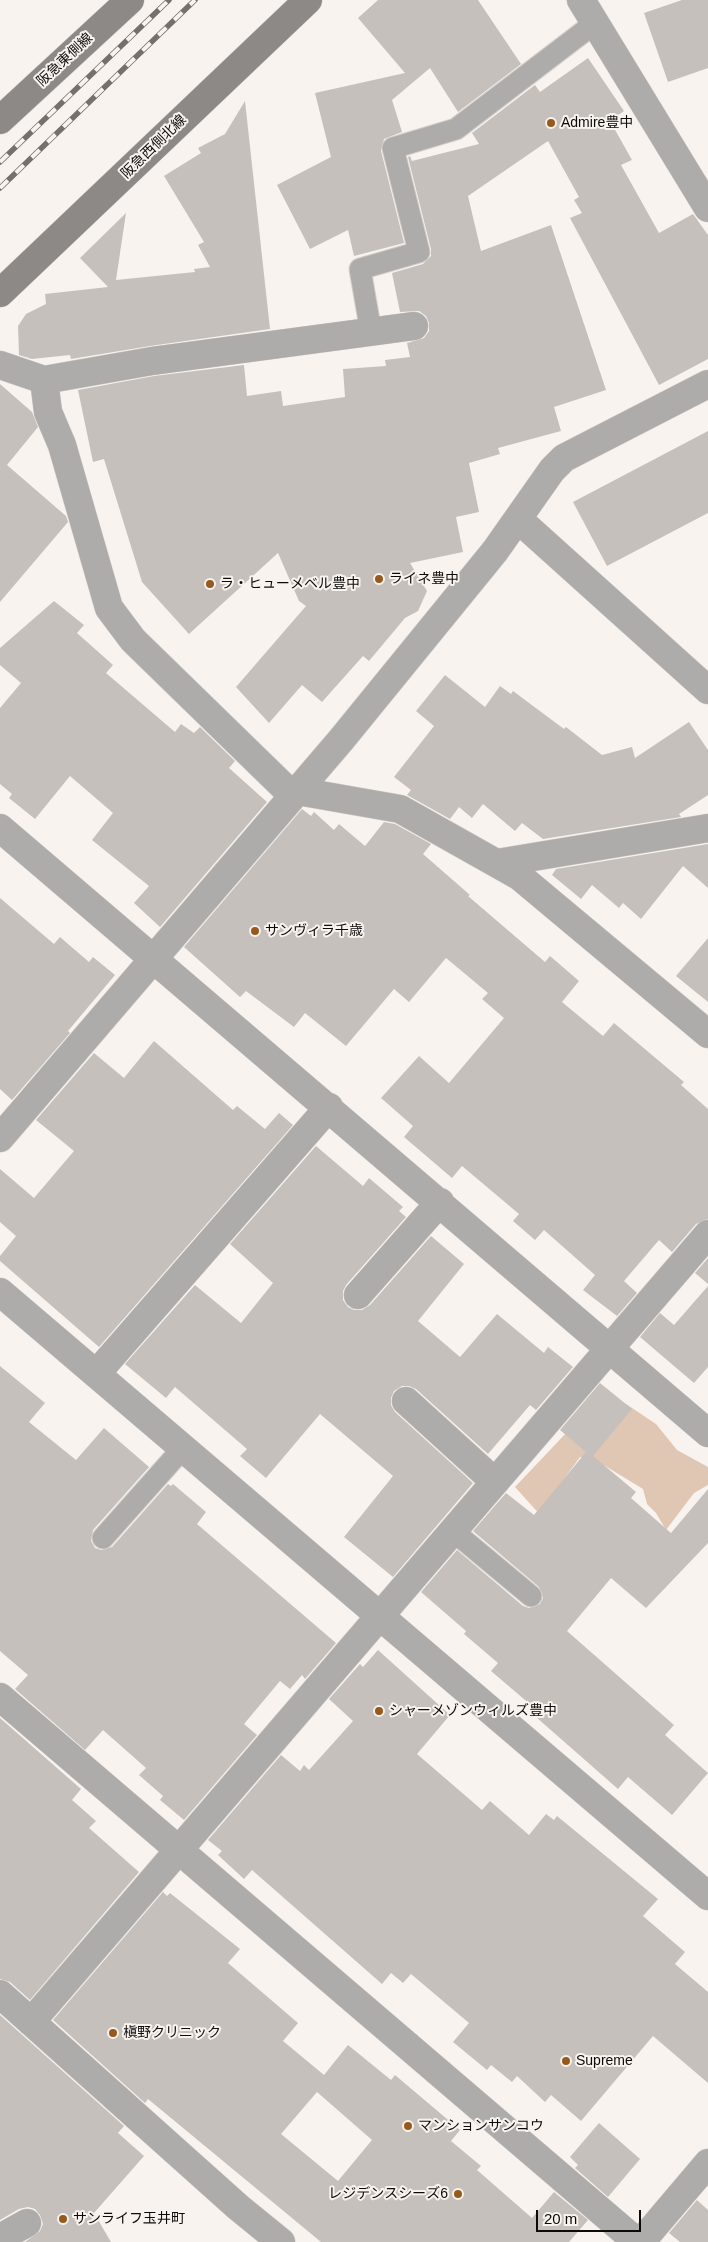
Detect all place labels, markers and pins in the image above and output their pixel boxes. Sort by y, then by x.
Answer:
place label: Admire豊中 [561,115,633,131]
marker: Admire豊中 [545,117,557,129]
place label: ライネ豊中 [389,571,459,587]
marker: ライネ豊中 [373,573,385,585]
place label: ラ・ヒューメベル豊中 [220,576,360,592]
marker: ラ・ヒューメベル豊中 [204,578,216,590]
place label: サンヴィラ千歳 [265,923,363,939]
marker: サンヴィラ千歳 [249,925,261,937]
place label: シャーメゾンウィルズ豊中 [389,1703,557,1719]
marker: シャーメゾンウィルズ豊中 [373,1705,385,1717]
place label: 槇野クリニック [123,2025,221,2041]
marker: 槇野クリニック [107,2027,119,2039]
place label: Supreme [576,2053,633,2069]
marker: Supreme [560,2055,572,2067]
place label: マンションサンコウ [418,2118,544,2134]
marker: マンションサンコウ [402,2120,414,2132]
place label: レジデンスシーズ6 [328,2186,448,2202]
marker: レジデンスシーズ6 [452,2188,464,2200]
place label: サンライフ玉井町 [73,2211,185,2227]
marker: サンライフ玉井町 [57,2213,69,2225]

